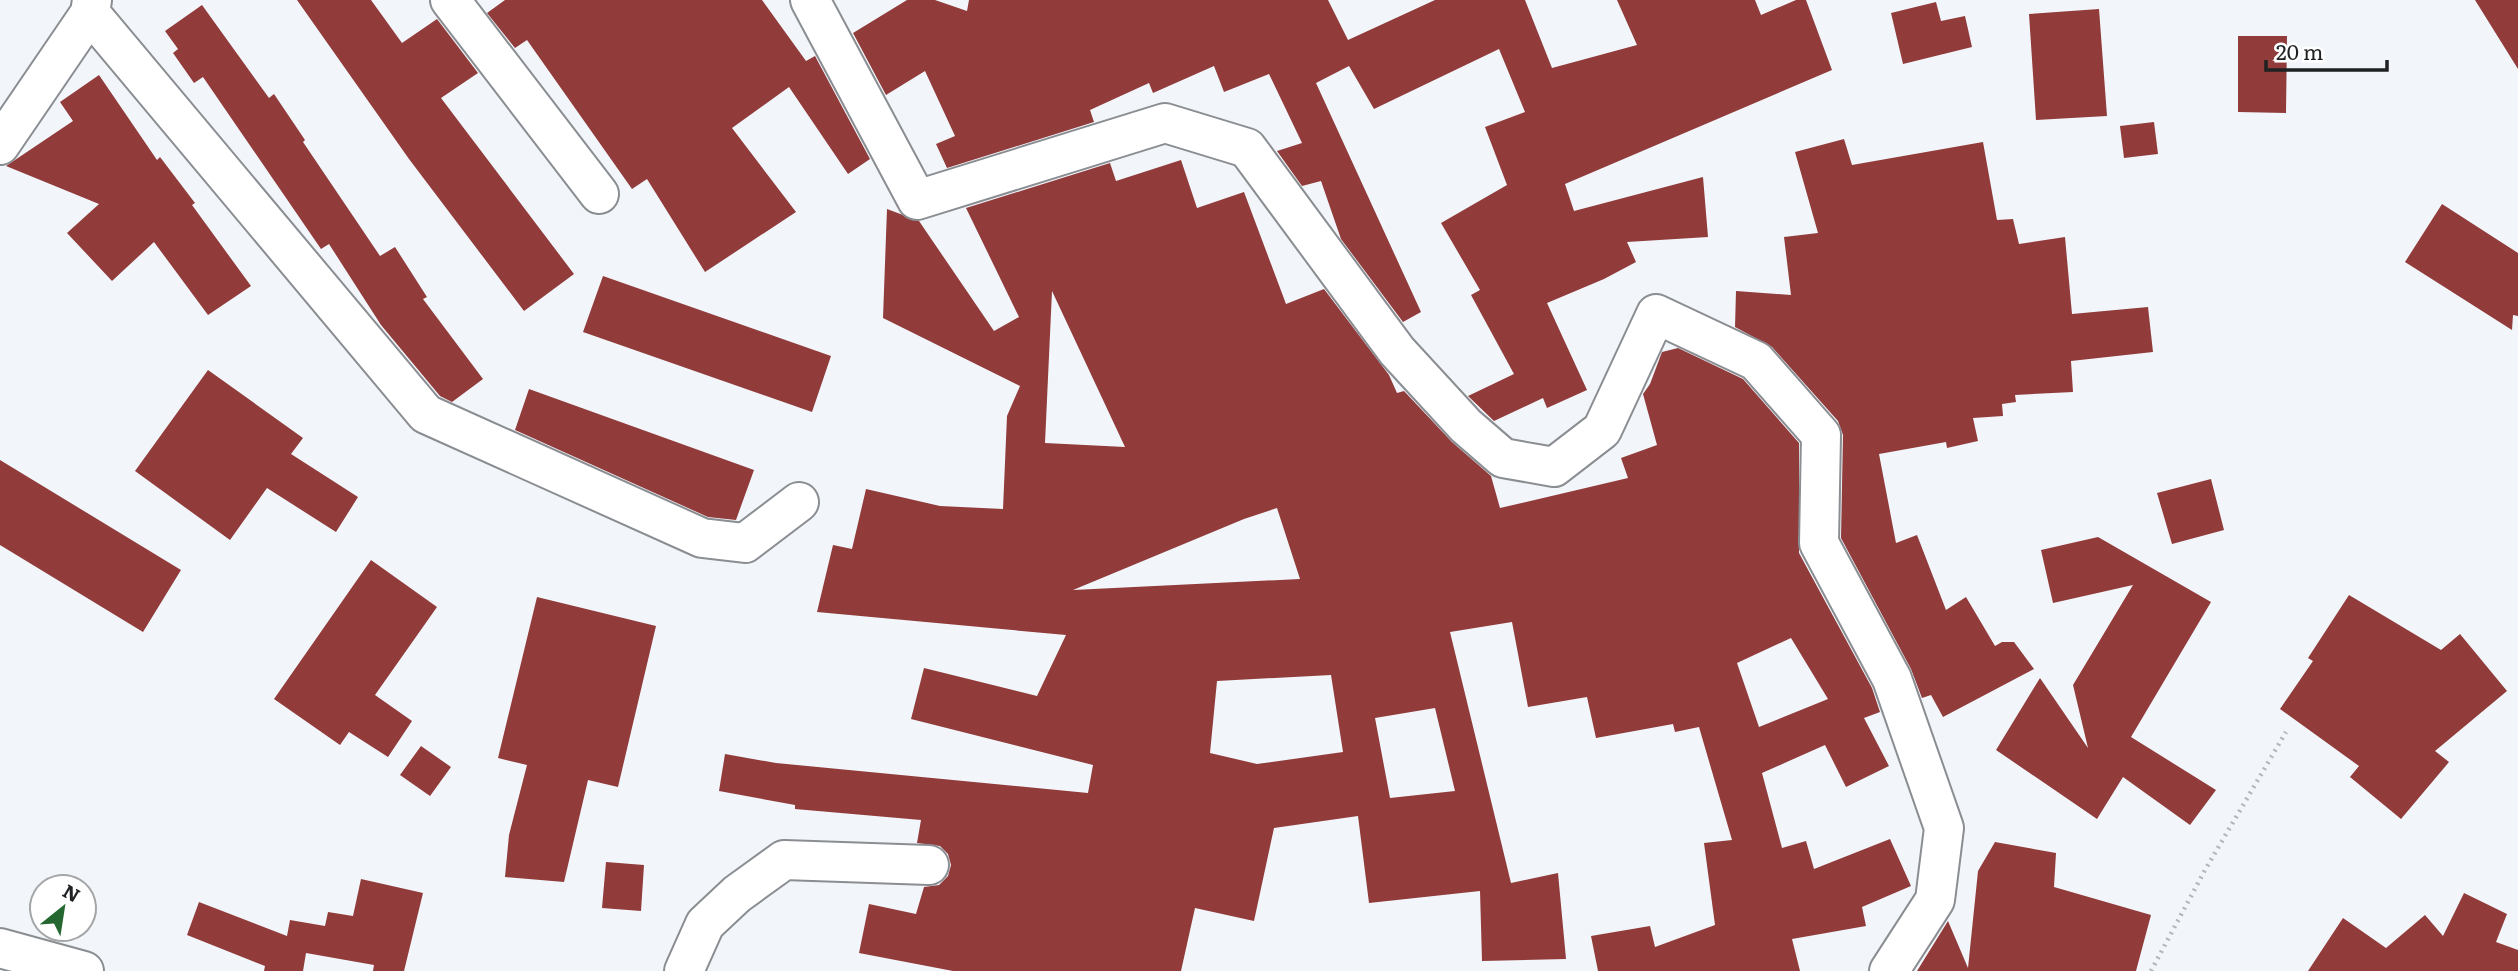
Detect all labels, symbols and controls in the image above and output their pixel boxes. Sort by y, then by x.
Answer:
scale bar [2266,28,2387,72]
text: 20 m [2276,35,2323,66]
north arrow [28,873,98,943]
text: N [58,876,86,909]

